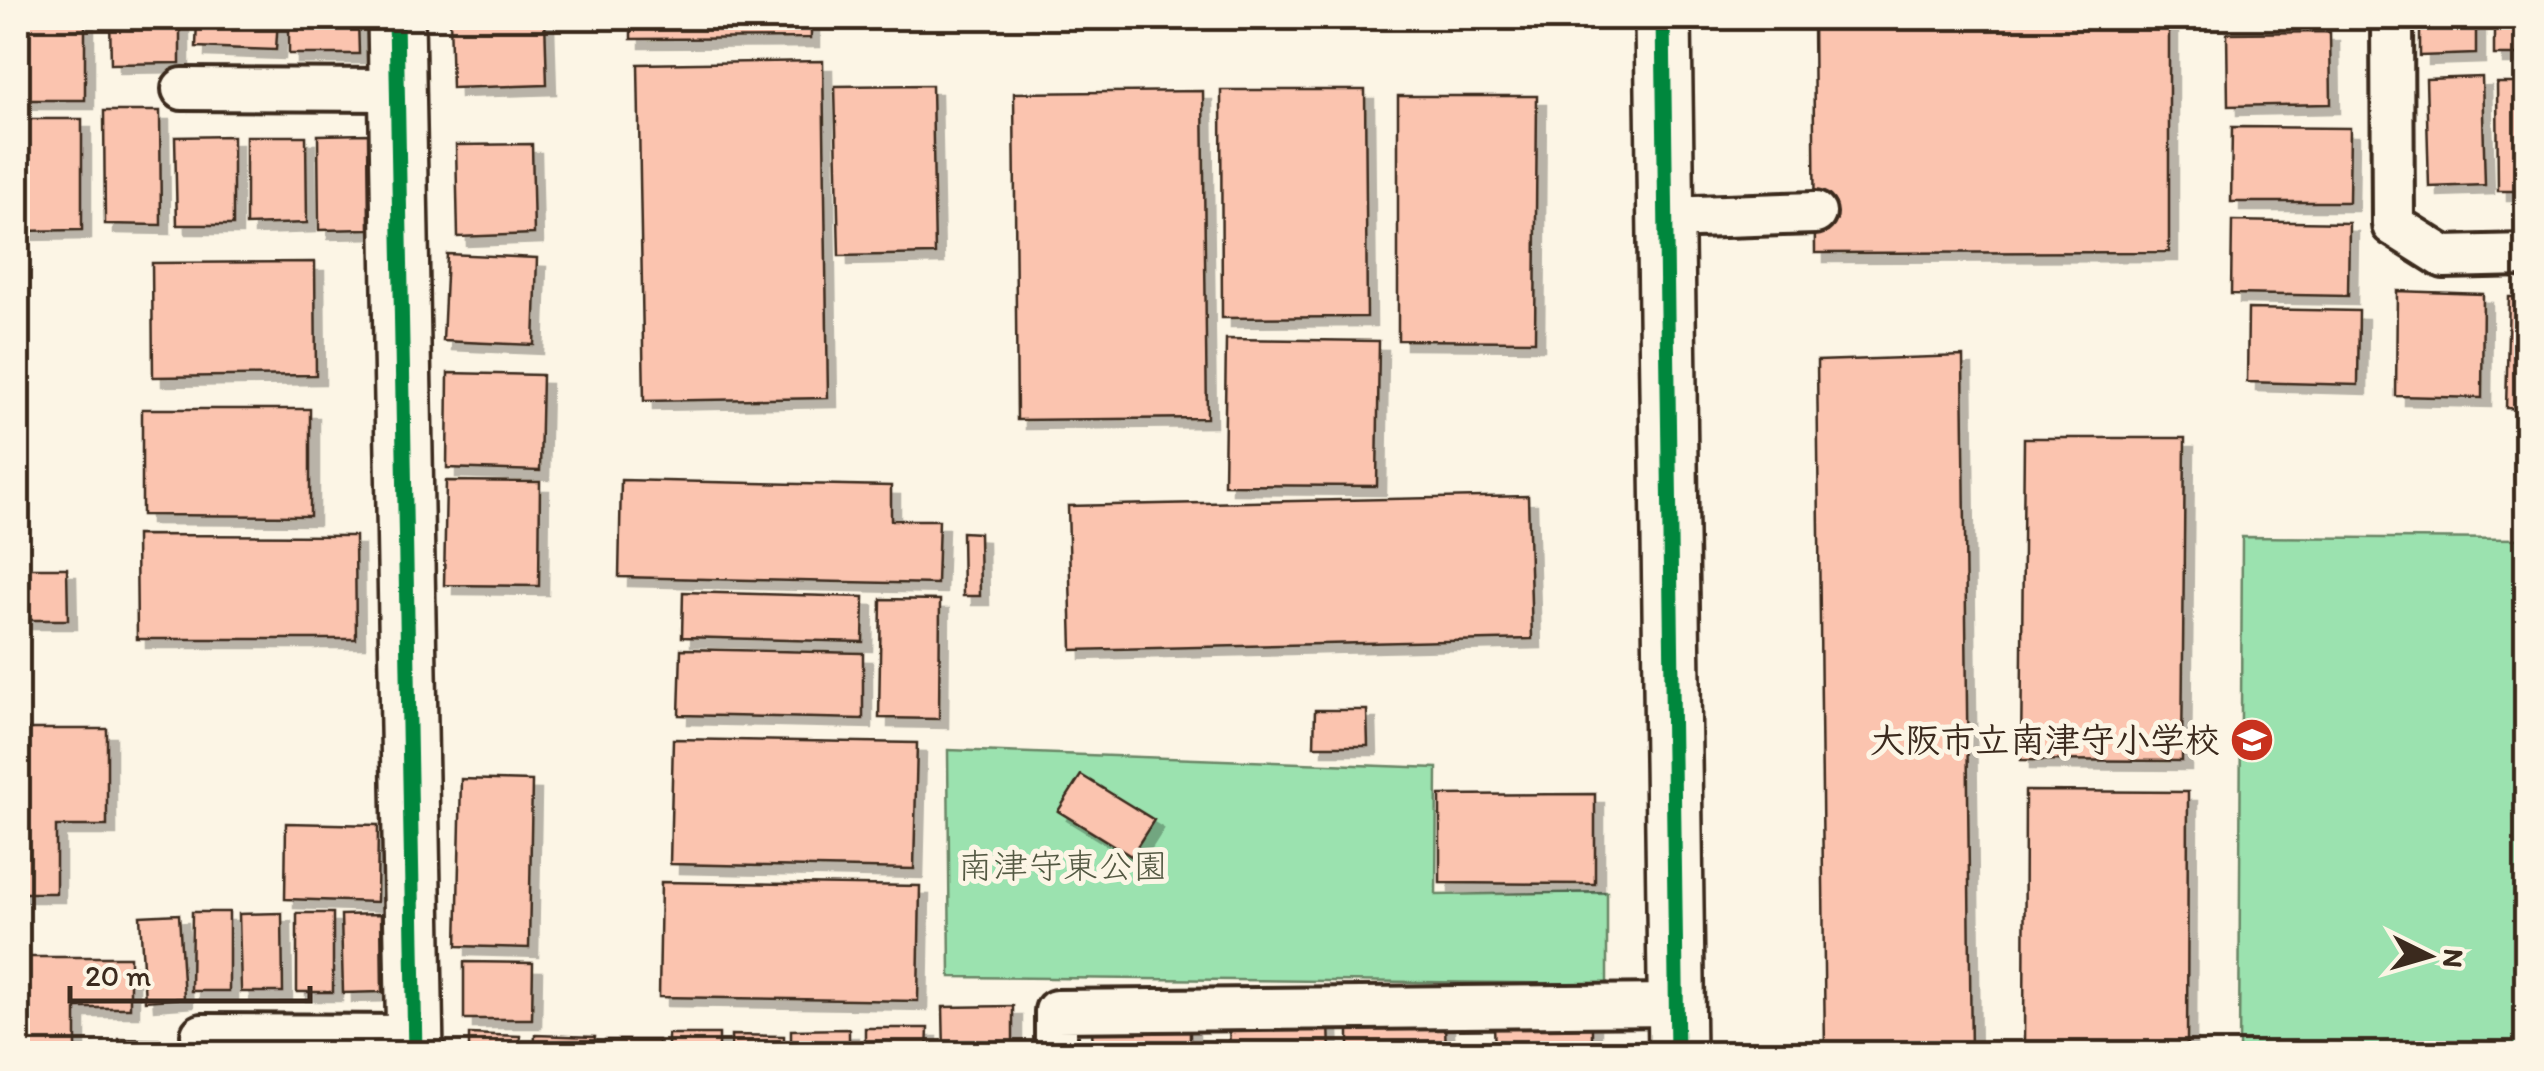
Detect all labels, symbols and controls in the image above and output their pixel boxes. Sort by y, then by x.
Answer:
school or university icon: 大阪市立南津守小学校 [2229,717,2275,763]
place label: 大阪市立南津守小学校 [1870,719,2220,761]
park label: 南津守東公園 [958,845,1168,887]
north arrow [2379,906,2479,1006]
scale bar [70,941,310,1003]
text: N [2436,947,2472,969]
text: 20 m [85,957,151,994]

